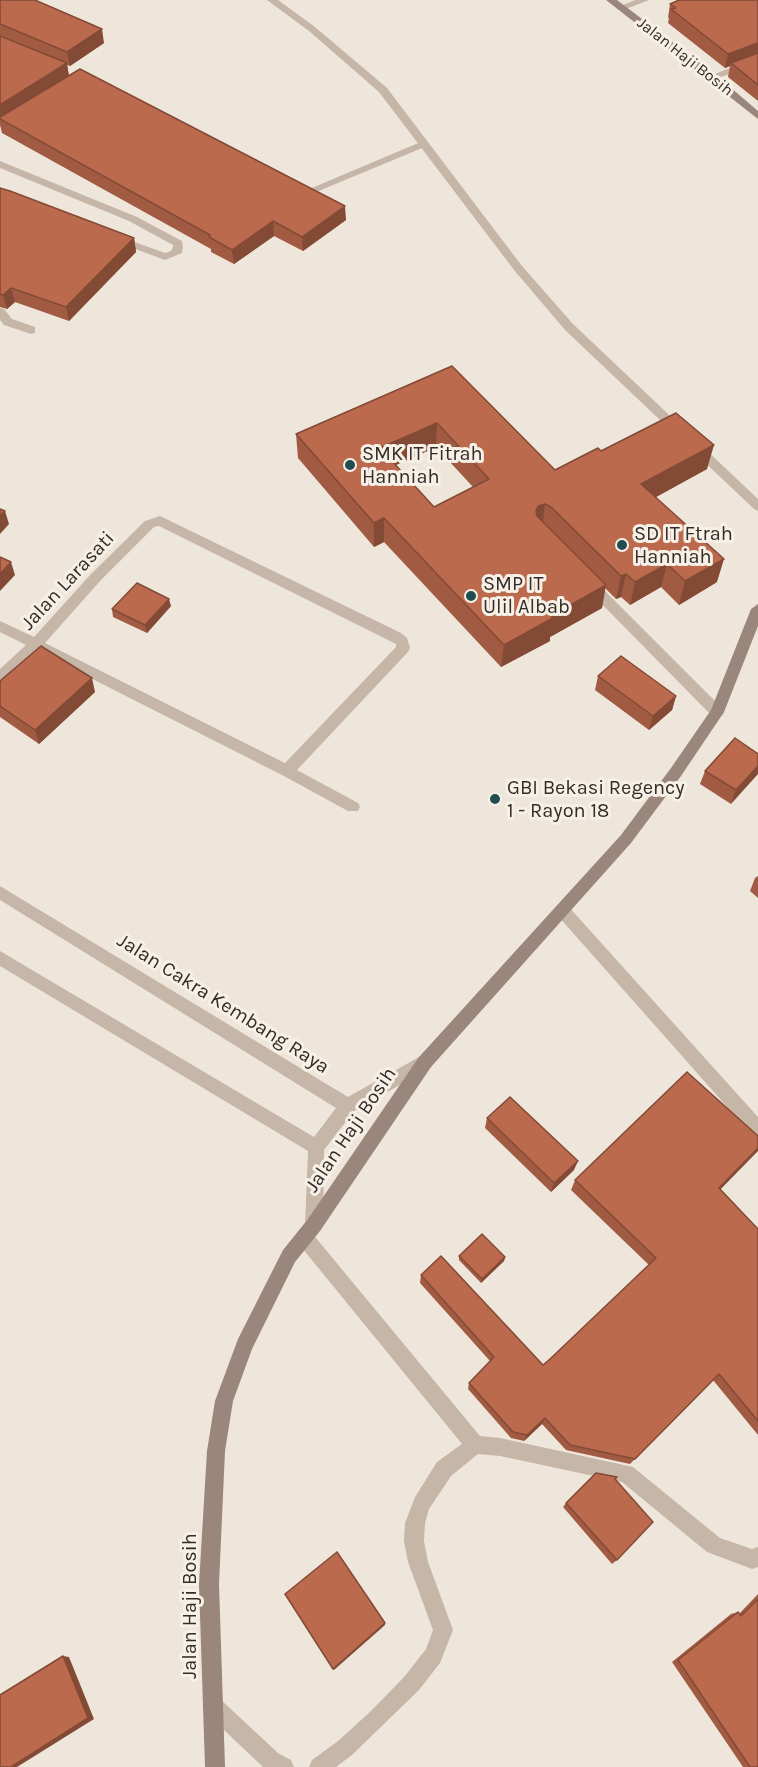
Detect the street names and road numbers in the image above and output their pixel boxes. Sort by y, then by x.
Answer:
street label: Jalan Haji Bosih [633,14,737,100]
street label: Jalan Larasati [16,527,120,635]
street label: Jalan Cakra Kembang Raya [112,929,334,1079]
street label: Jalan Haji Bosih [300,1063,402,1197]
street label: Jalan Haji Bosih [178,1533,202,1679]

